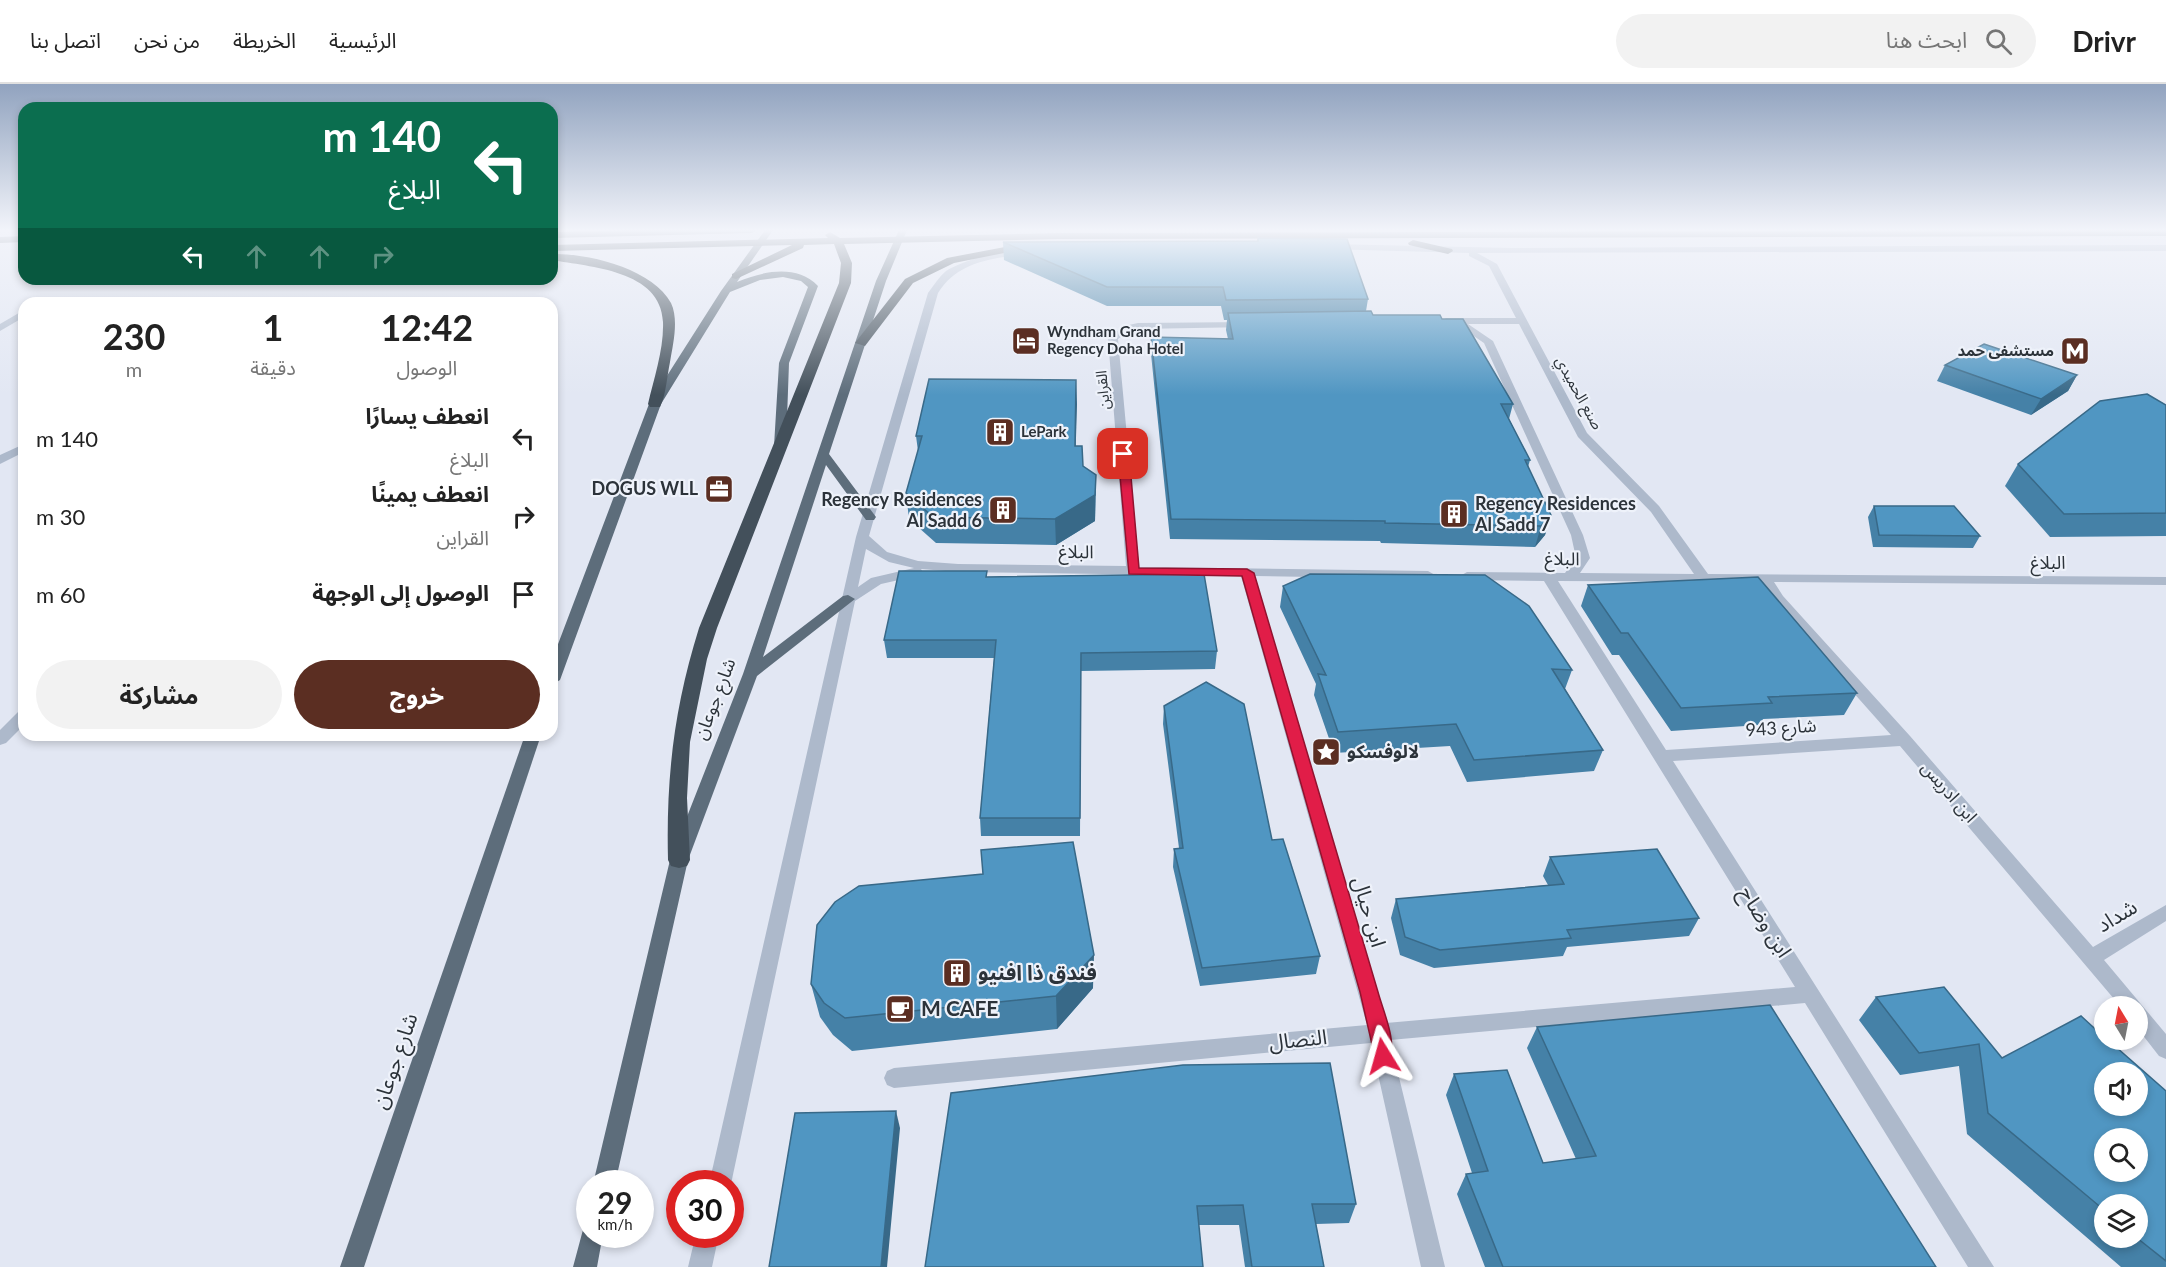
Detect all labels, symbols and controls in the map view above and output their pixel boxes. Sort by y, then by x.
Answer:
search box [1616,14,2036,68]
text: Drivr [2072,24,2136,58]
icon: search [1982,25,2015,58]
text: ابحث هنا [1886,26,1967,53]
text: اتصل بنا [30,27,101,52]
text: من نحن [134,27,200,52]
text: الخريطة [233,27,296,52]
text: الرئيسية [329,27,396,52]
text: 140 m [323,111,441,161]
icon: left [462,126,540,204]
text: البلاغ [388,172,441,205]
icon: left [177,240,210,273]
icon: ahead [240,240,273,273]
icon: ahead [303,240,336,273]
icon: right [366,240,399,273]
text: 1 [262,305,283,349]
text: 12:42 [380,305,473,349]
text: 230 [103,314,165,358]
place label: Wyndham Grand Regency Doha Hotel [1047,322,1184,357]
hotel icon: Wyndham Grand Regency Doha Hotel [1010,325,1042,357]
metro station icon: مستشفى حمد [2059,335,2091,367]
place label: مستشفى حمد [1958,341,2054,360]
street label: صنع الحميدي [1549,353,1607,434]
text: دقيقة [250,355,296,379]
text: الوصول [396,355,457,379]
text: m [126,357,142,381]
street label: القراين [1091,370,1114,411]
text: انعطف يسارًا [365,402,489,429]
building icon: LePark [984,416,1016,448]
icon: left [507,422,540,455]
place label: LePark [1021,422,1067,440]
text: 140 m [36,425,98,452]
pin [1097,428,1148,479]
icon: arrive [1106,437,1139,470]
text: البلاغ [450,447,489,471]
office icon: DOGUS WLL [703,473,735,505]
place label: DOGUS WLL [592,477,699,499]
text: انعطف يمينًا [371,480,489,507]
place label: Regency Residences Al Sadd 6 [821,488,982,531]
place label: Regency Residences Al Sadd 7 [1474,492,1636,535]
building icon: Regency Residences Al Sadd 6 [987,494,1019,526]
building icon: Regency Residences Al Sadd 7 [1438,498,1470,530]
icon: right [507,500,540,533]
text: 30 m [36,503,85,530]
text: القراين [436,525,489,549]
street label: البلاغ [1058,540,1094,566]
street label: البلاغ [1544,547,1580,573]
street label: البلاغ [2030,551,2066,577]
icon: arrive [507,578,540,611]
text: الوصول إلى الوجهة [312,579,489,606]
text: 60 m [36,581,85,608]
street label: شارع جوعان [688,655,743,744]
button: مشاركة [36,660,282,729]
button: خروج [294,660,540,729]
street label: شارع 943 [1745,714,1817,744]
place icon: لالوفسكو [1310,736,1342,768]
place label: لالوفسكو [1347,740,1419,762]
street label: ابن ادريس [1916,756,1982,827]
street label: ابن حيال [1348,873,1392,950]
street label: ابن وضاح [1731,881,1798,964]
street label: شداد [2092,893,2141,936]
building icon: فندق ذا افنيو [941,957,973,989]
place label: فندق ذا افنيو [978,959,1097,985]
cafe icon: M CAFE [884,993,916,1025]
place label: M CAFE [921,995,998,1020]
north arrow [2094,996,2148,1050]
map controls [2094,996,2148,1248]
street label: شارع جوعان [366,1009,425,1113]
street label: النصال [1268,1023,1328,1055]
position arrow [1351,1024,1415,1088]
button: sound [2094,1062,2148,1116]
button: search [2094,1128,2148,1182]
speed limit sign: 30 [666,1170,744,1248]
text: 29 [598,1184,632,1220]
button: layers [2094,1194,2148,1248]
text: km/h [597,1215,633,1233]

